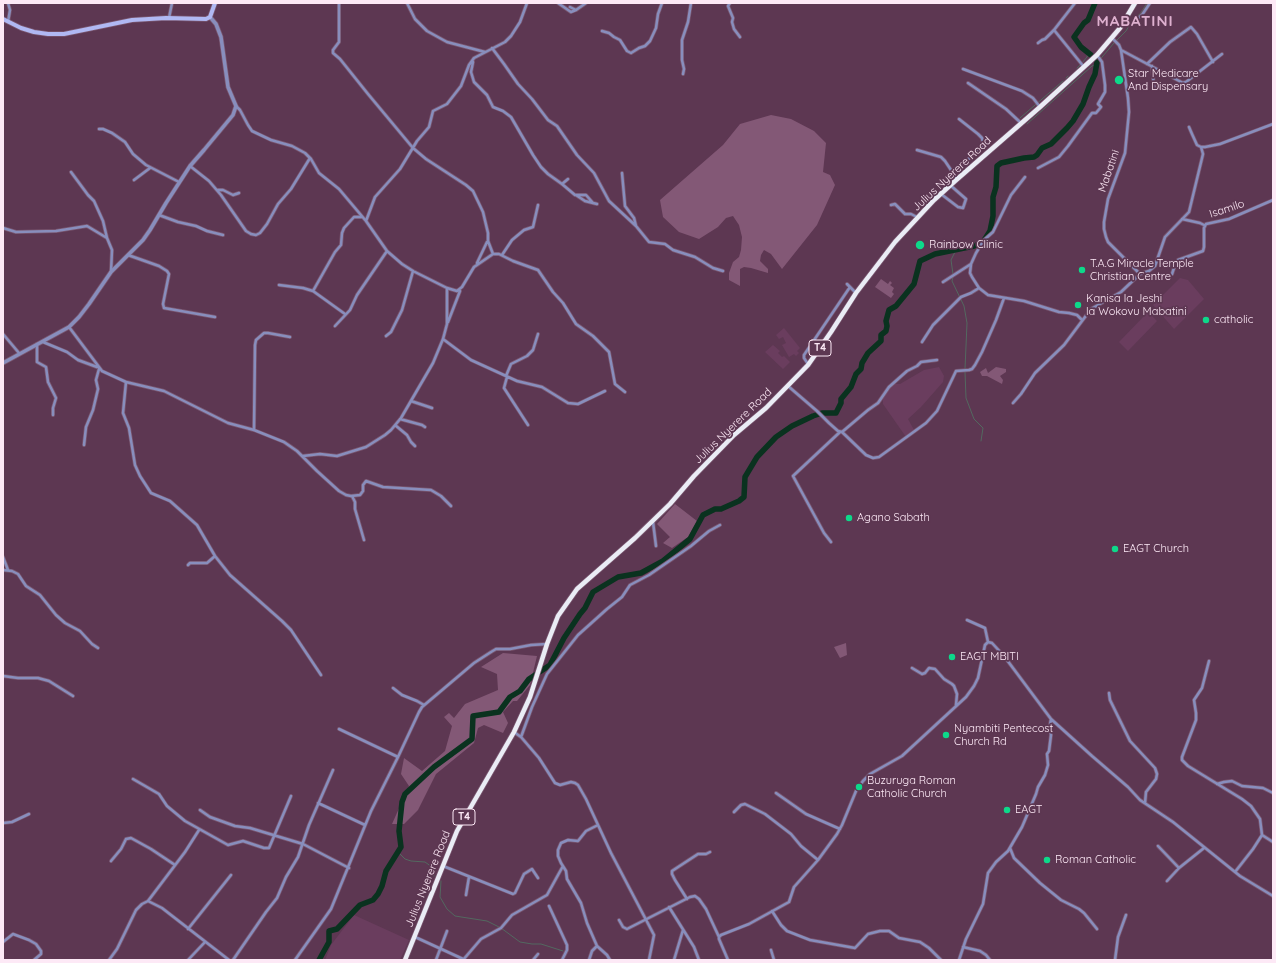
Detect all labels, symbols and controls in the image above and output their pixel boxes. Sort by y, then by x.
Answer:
district label: MABATINI [1096,12,1174,30]
place label: Star Medicare And Dispensary [1128,67,1208,93]
marker: Star Medicare And Dispensary [1113,74,1125,86]
street label: Julius Nyerere Road [910,134,994,214]
street label: Mabatini [1096,148,1122,194]
street label: Isamilo [1208,197,1246,221]
place label: Rainbow Clinic [929,238,1003,252]
marker: Rainbow Clinic [914,239,926,251]
place label: T.A.G Miracle Temple Christian Centre [1090,257,1194,283]
marker: T.A.G Miracle Temple Christian Centre [1077,265,1087,275]
place label: Kanisa la Jeshi la Wokovu Mabatini [1086,292,1187,318]
marker: Kanisa la Jeshi la Wokovu Mabatini [1073,300,1083,310]
place label: catholic [1214,313,1254,327]
marker: catholic [1201,315,1211,325]
road number: T4 [809,340,831,356]
street label: Julius Nyerere Road [691,385,775,467]
place label: Agano Sabath [857,511,930,525]
marker: Agano Sabath [844,513,854,523]
place label: EAGT Church [1123,542,1189,556]
marker: EAGT Church [1110,544,1120,554]
place label: EAGT MBITI [960,650,1019,664]
marker: EAGT MBITI [947,652,957,662]
place label: Nyambiti Pentecost Church Rd [954,722,1053,748]
marker: Nyambiti Pentecost Church Rd [941,730,951,740]
place label: Buzuruga Roman Catholic Church [867,774,956,800]
marker: Buzuruga Roman Catholic Church [854,782,864,792]
place label: EAGT [1015,803,1042,817]
marker: EAGT [1002,805,1012,815]
road number: T4 [453,809,475,825]
street label: Julius Nyerere Road [403,829,453,929]
place label: Roman Catholic [1055,853,1136,867]
marker: Roman Catholic [1042,855,1052,865]

